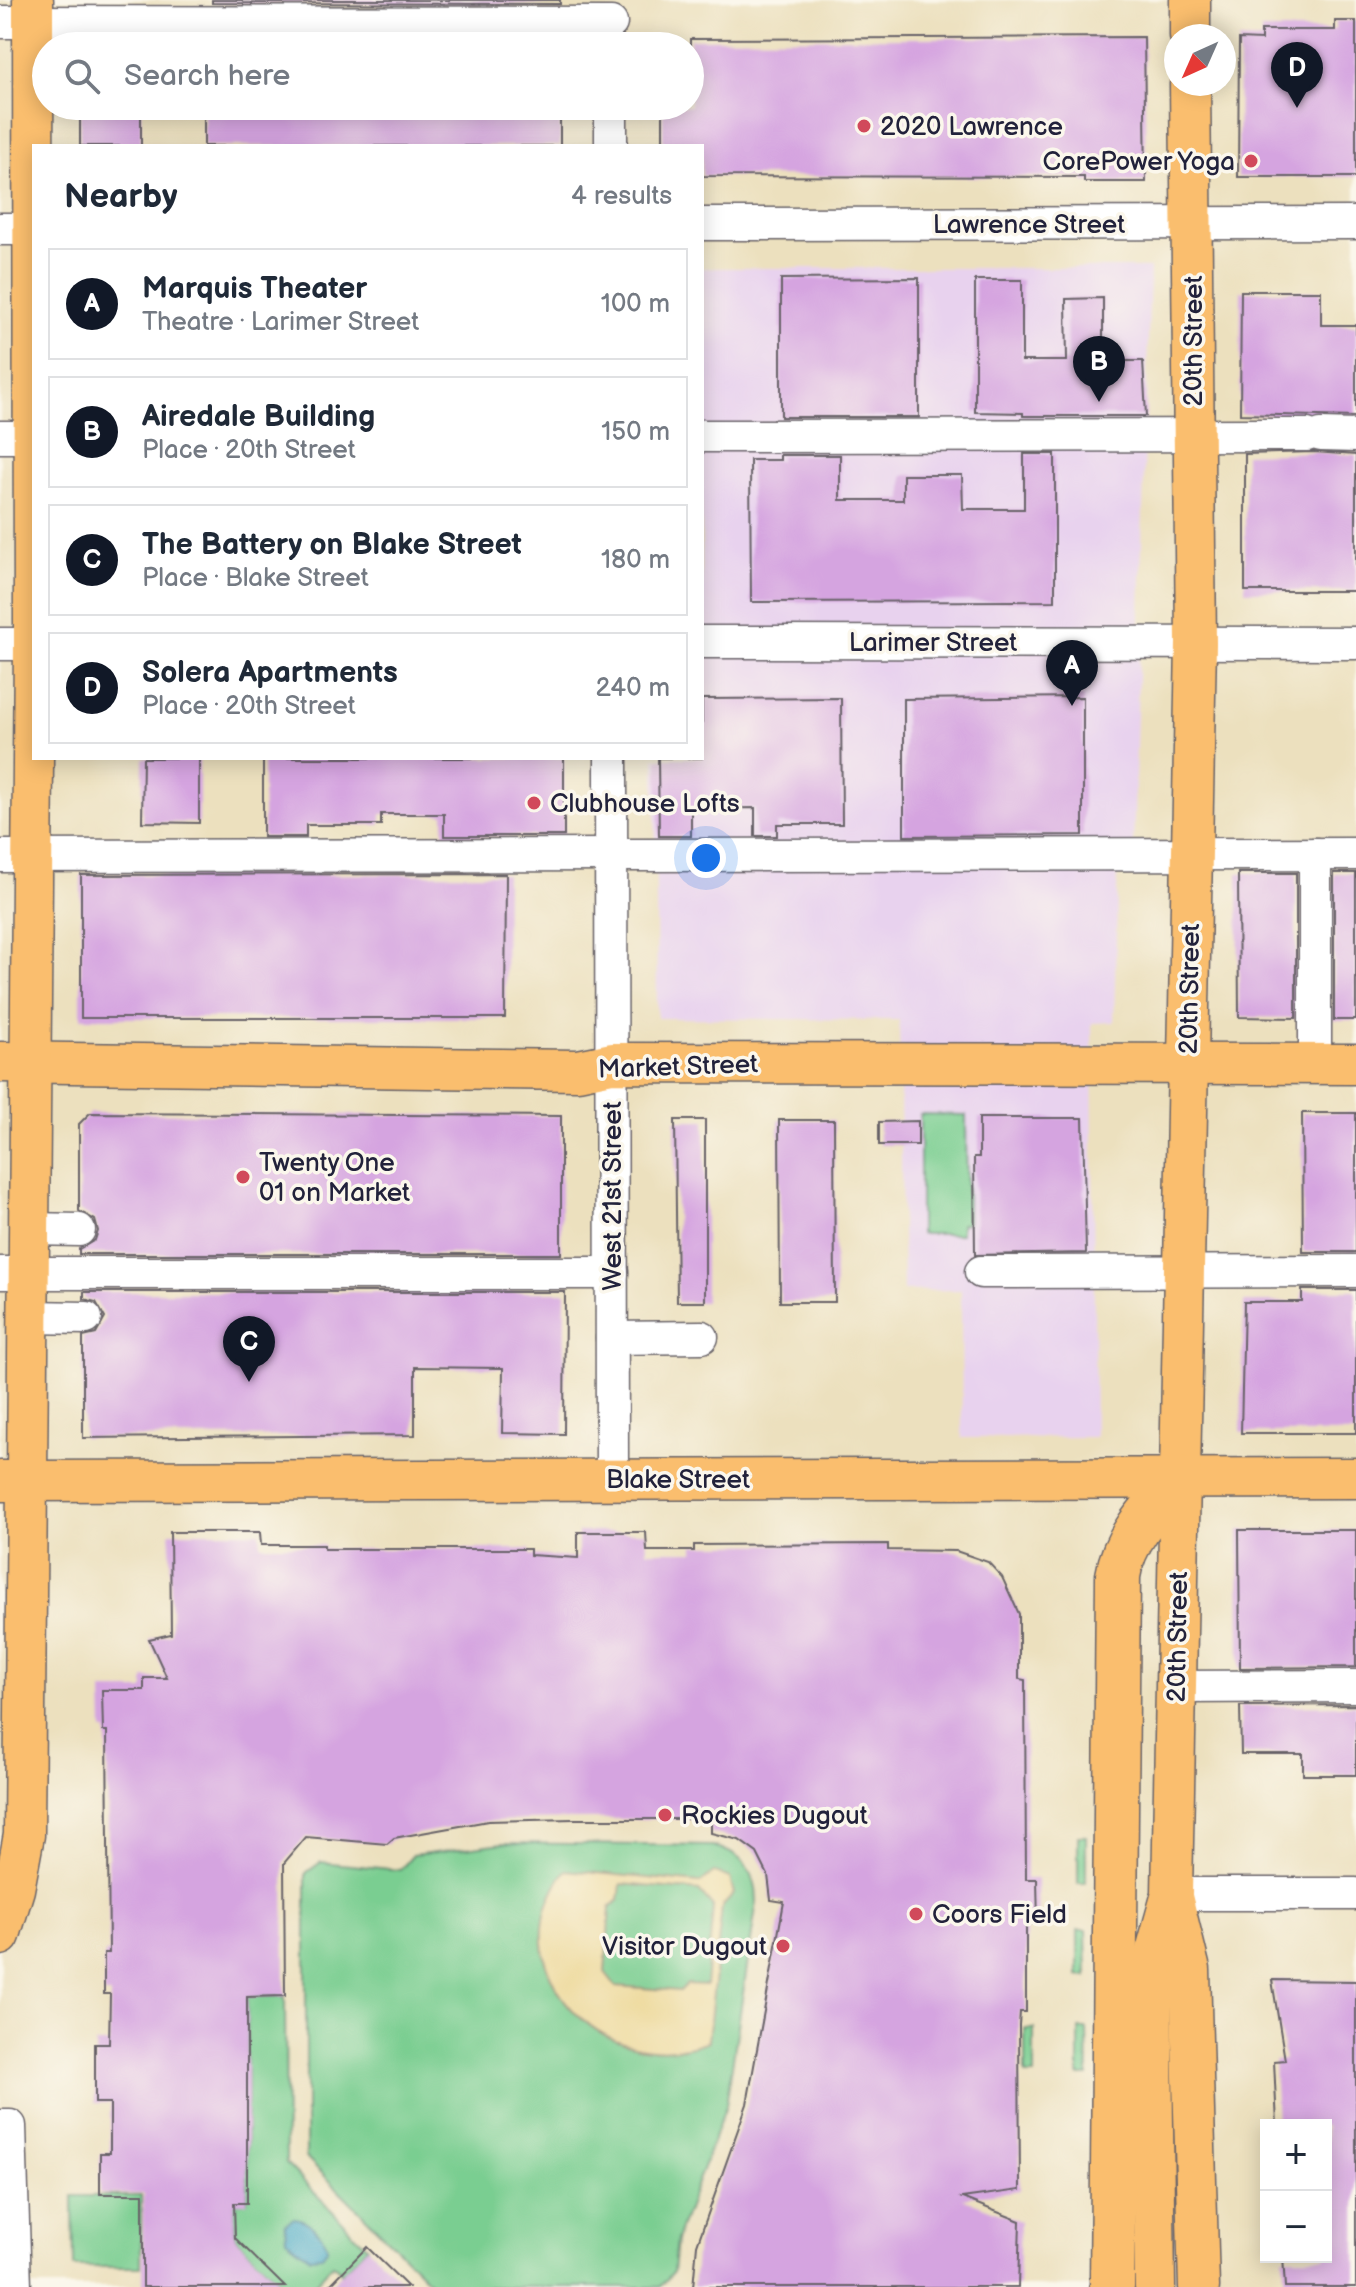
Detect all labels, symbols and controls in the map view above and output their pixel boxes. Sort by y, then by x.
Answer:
north arrow [1164,24,1236,96]
search box [32,32,704,120]
pin: D [1271,42,1323,108]
icon: search [60,54,104,98]
text: Search here [124,58,290,94]
place label: 2020 Lawrence [880,112,1063,143]
marker: 2020 Lawrence [855,117,873,135]
place label: CorePower Yoga [1043,147,1235,178]
marker: CorePower Yoga [1242,152,1260,170]
text: Nearby [64,176,178,217]
text: 4 results [571,181,672,212]
street label: Lawrence Street [933,210,1125,241]
text: Marquis Theater [142,271,367,307]
street label: 20th Street [1179,276,1210,406]
text: A [84,289,100,320]
text: 100 m [601,289,670,320]
text: Theatre · Larimer Street [142,307,419,338]
pin: B [1073,336,1125,402]
text: Airedale Building [142,399,375,435]
text: B [83,417,101,448]
text: 150 m [601,417,670,448]
text: Place · 20th Street [142,435,356,466]
text: The Battery on Blake Street [142,527,522,563]
text: C [83,545,101,576]
text: 180 m [601,545,670,576]
text: Place · Blake Street [142,563,369,594]
street label: Larimer Street [849,628,1017,659]
pin: A [1046,640,1098,706]
text: Solera Apartments [142,655,398,691]
text: D [83,673,101,704]
text: 240 m [595,673,670,704]
text: Place · 20th Street [142,691,356,722]
place label: Clubhouse Lofts [550,789,740,820]
marker: Clubhouse Lofts [525,794,543,812]
your location [686,838,726,878]
street label: 20th Street [1174,923,1207,1055]
street label: Market Street [597,1049,759,1086]
street label: West 21st Street [598,1101,629,1291]
place label: Twenty One 01 on Market [259,1148,410,1209]
marker: Twenty One 01 on Market [234,1168,252,1186]
pin: C [223,1316,275,1382]
street label: Blake Street [606,1465,750,1496]
street label: 20th Street [1162,1571,1195,1703]
place label: Rockies Dugout [681,1801,868,1832]
marker: Rockies Dugout [656,1806,674,1824]
place label: Coors Field [932,1900,1067,1931]
marker: Coors Field [907,1905,925,1923]
place label: Visitor Dugout [602,1932,767,1963]
marker: Visitor Dugout [774,1937,792,1955]
map controls [1260,2119,1332,2263]
button: + [1260,2119,1332,2191]
button: − [1260,2191,1332,2263]

